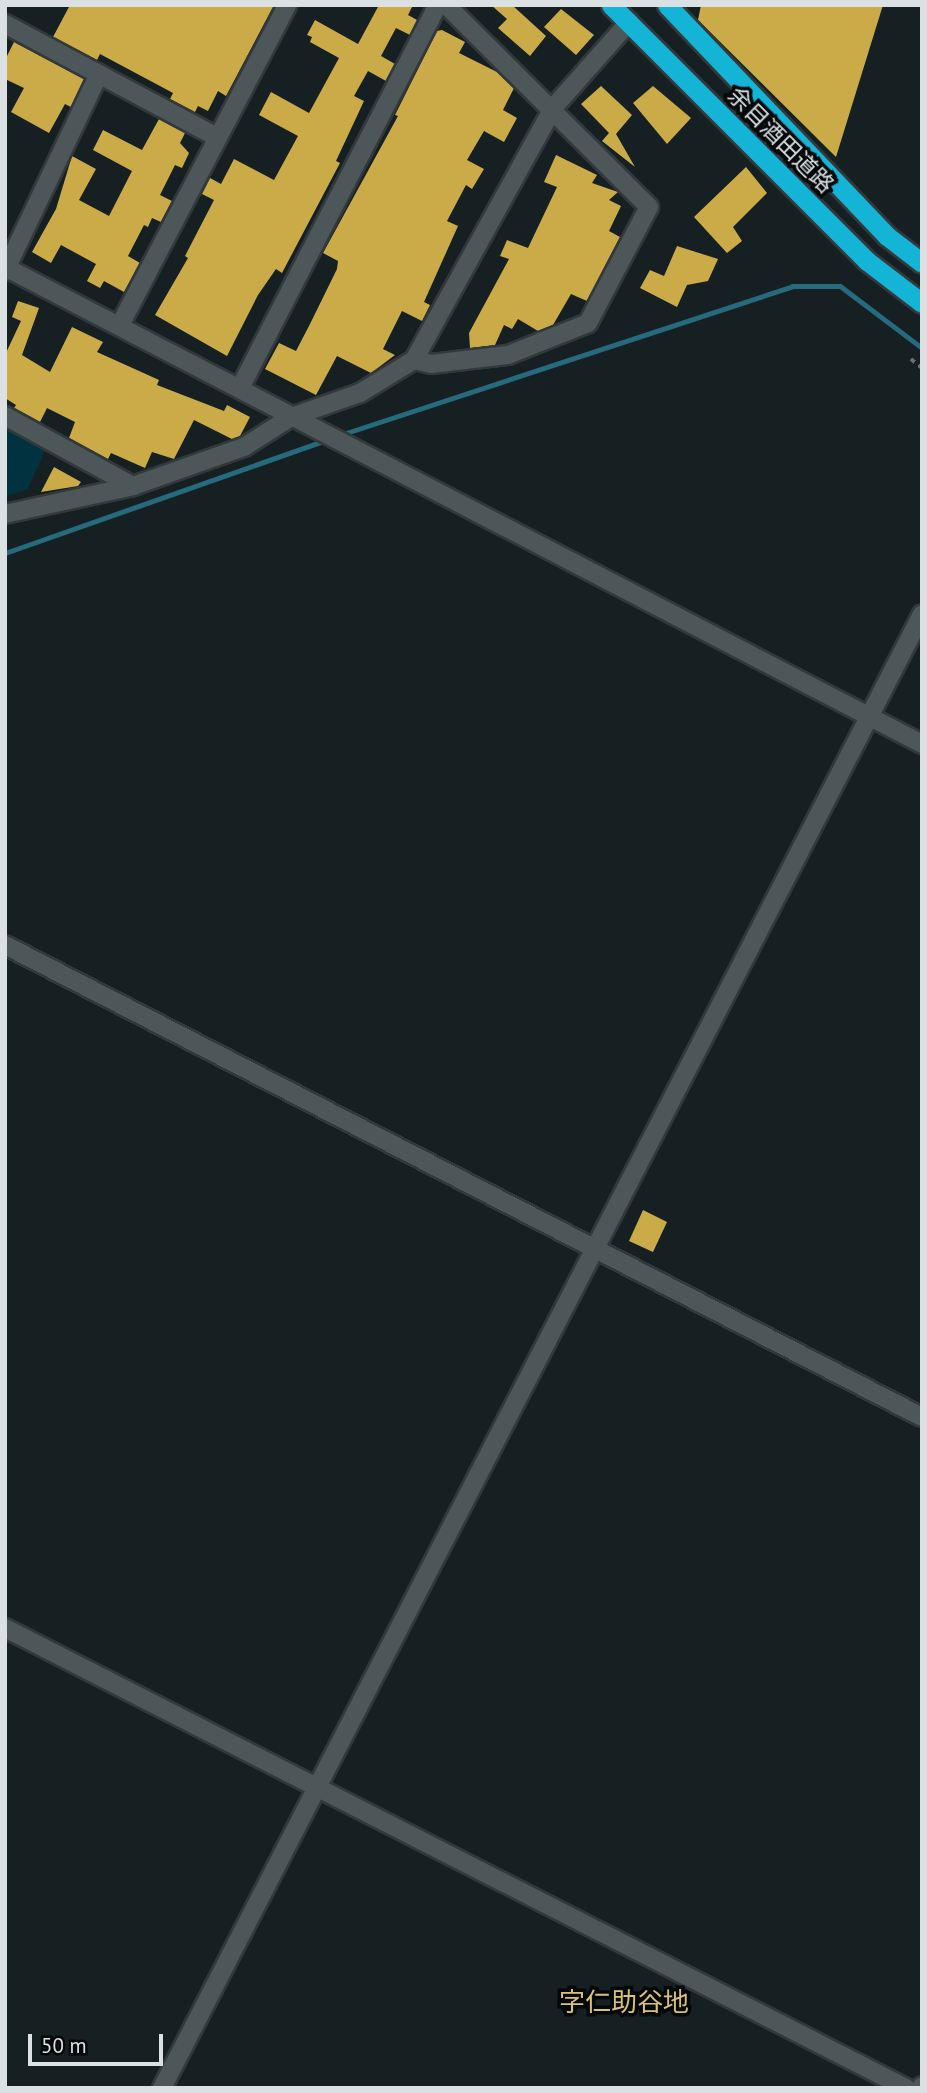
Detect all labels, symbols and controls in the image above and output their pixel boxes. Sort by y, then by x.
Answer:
street label: 余目酒田道路 [722,81,840,199]
district label: 字仁助谷地 [559,1986,689,2018]
scale bar [32,2020,166,2064]
text: 50 m [41,2032,87,2059]

